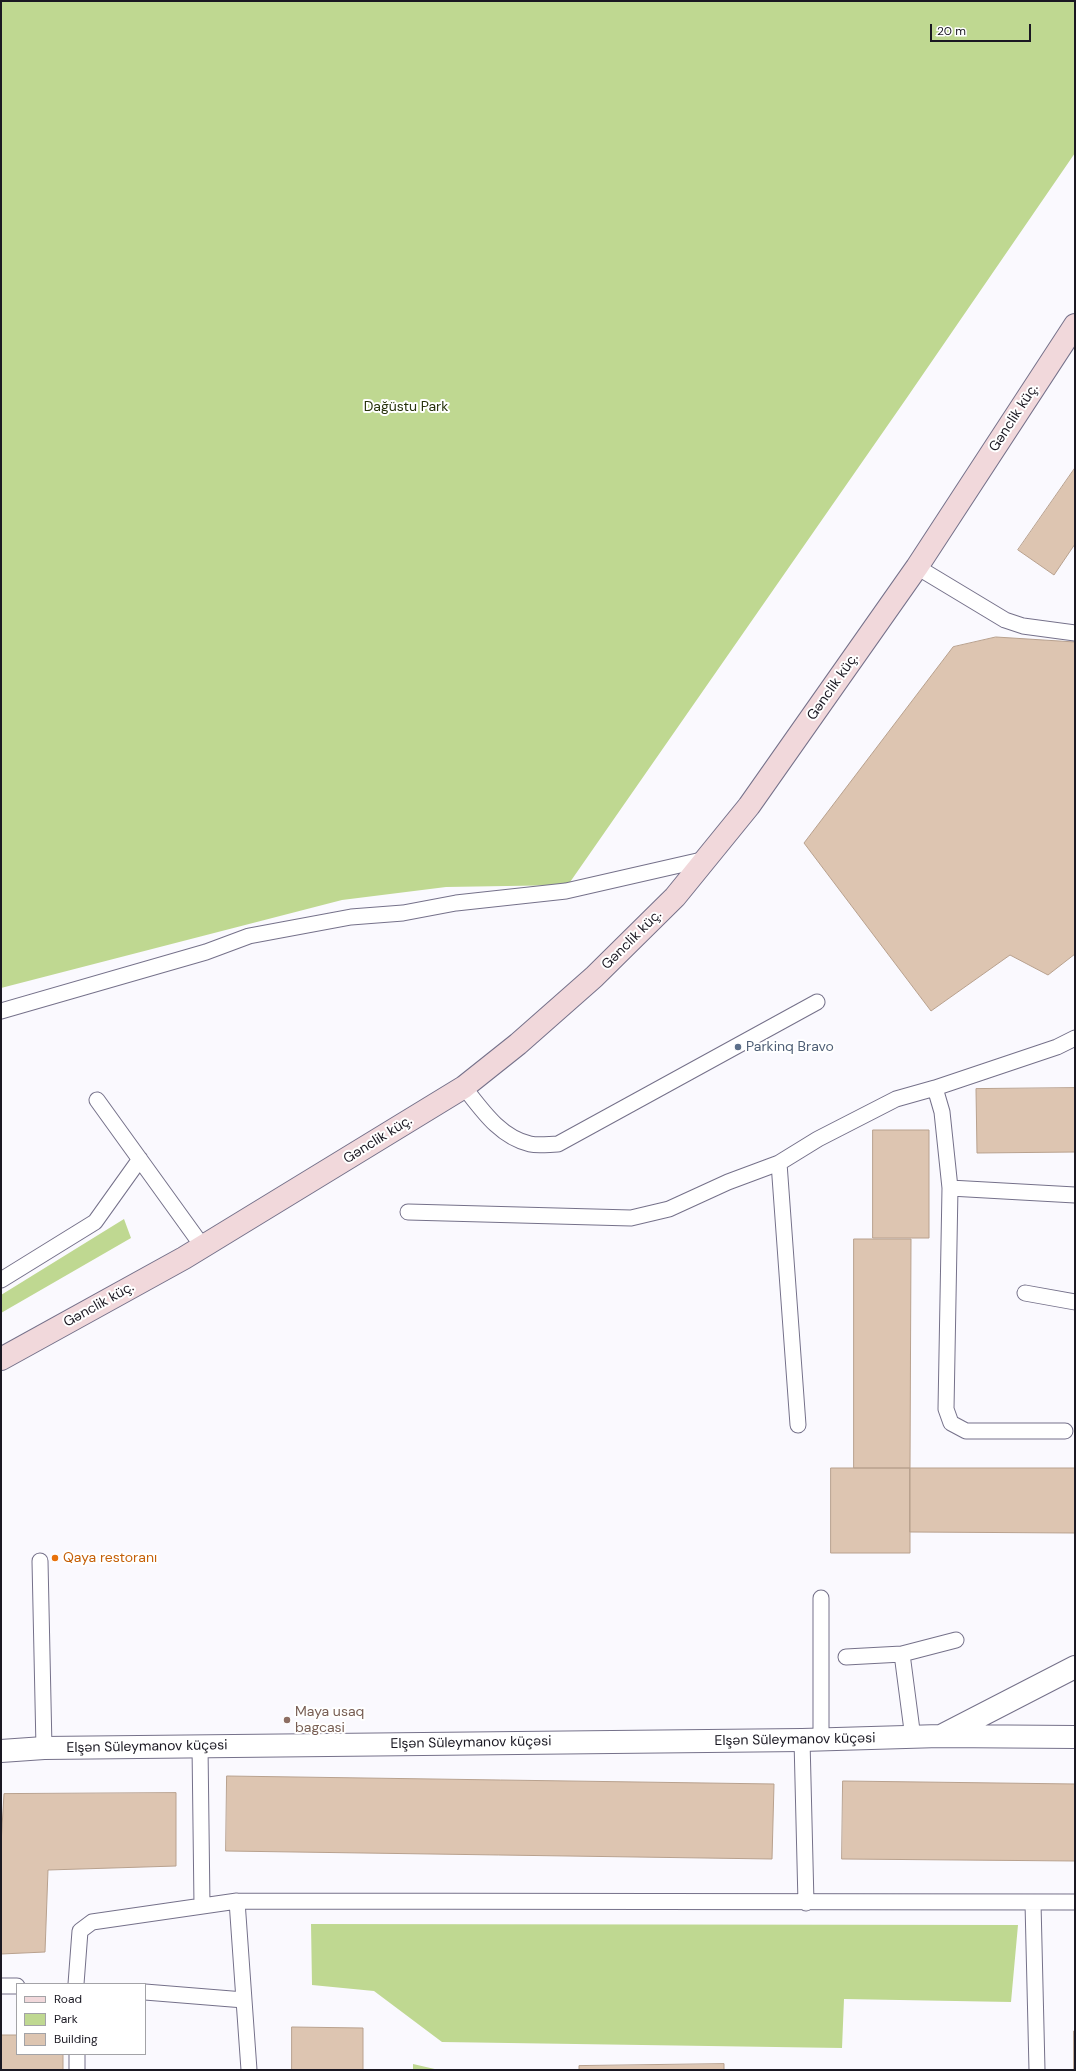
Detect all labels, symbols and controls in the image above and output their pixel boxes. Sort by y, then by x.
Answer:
scale bar [932,16,1033,42]
text: 20 m [937,23,966,39]
street label: Gənclik küç. [986,381,1042,455]
park label: Dağüstu Park [364,399,448,415]
street label: Gənclik küç. [804,650,862,724]
street label: Gənclik küç. [599,907,665,973]
place label: Parkinq Bravo [746,1039,834,1055]
marker: Parkinq Bravo [733,1042,743,1052]
street label: Gənclik küç. [341,1112,415,1168]
street label: Gənclik küç. [61,1279,137,1331]
place label: Qaya restoranı [63,1550,157,1566]
marker: Qaya restoranı [50,1553,60,1563]
place label: Maya usaq bagcasi [295,1704,364,1736]
marker: Maya usaq bagcasi [282,1715,292,1725]
street label: Elşən Süleymanov küçəsi [714,1730,876,1750]
street label: Elşən Süleymanov küçəsi [390,1733,552,1753]
street label: Elşən Süleymanov küçəsi [66,1737,228,1757]
legend [16,1983,146,2055]
text: Road [54,1991,82,2007]
text: Park [54,2011,78,2027]
text: Building [54,2031,98,2047]

